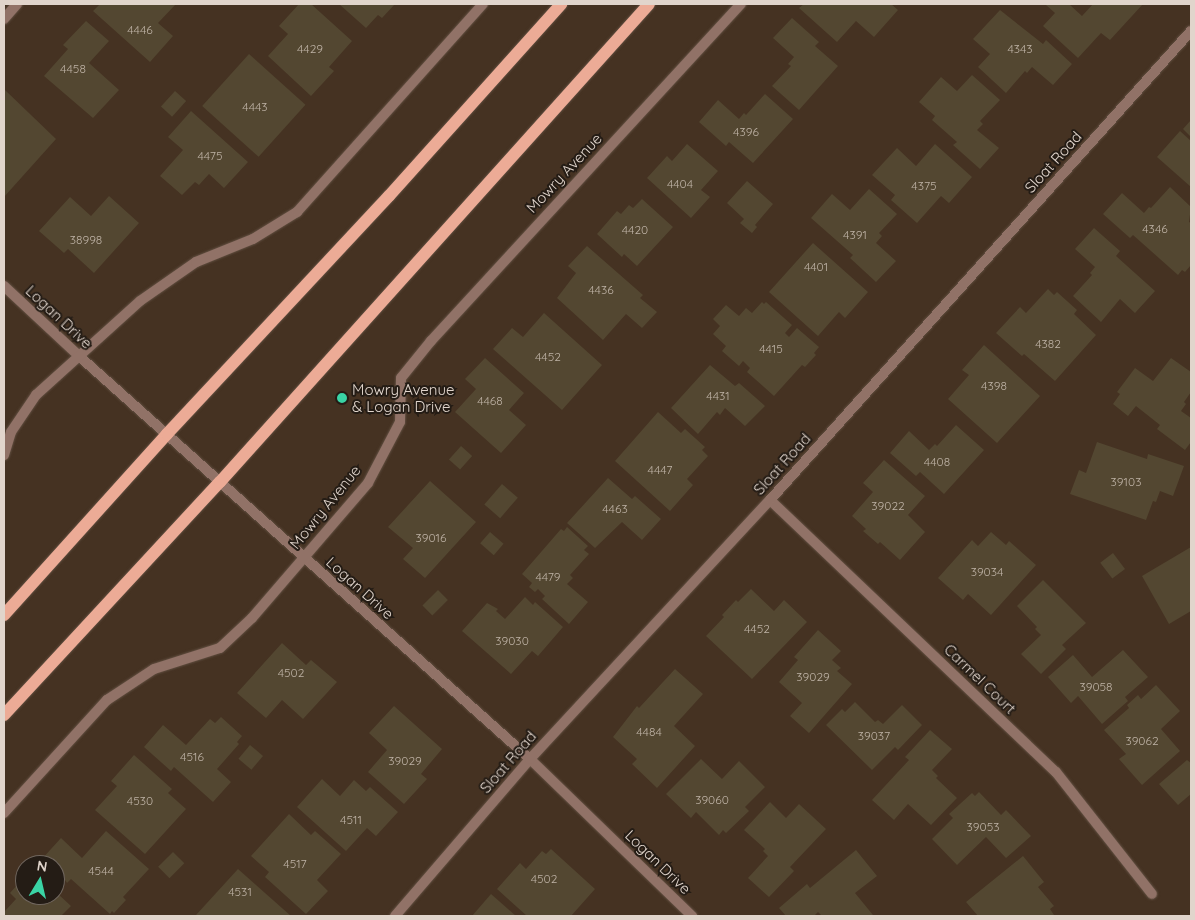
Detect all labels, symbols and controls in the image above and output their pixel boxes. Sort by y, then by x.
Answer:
house number: 4446 [127,23,153,37]
house number: 4429 [297,42,323,56]
house number: 4343 [1007,42,1033,56]
house number: 4458 [60,62,86,76]
house number: 4443 [242,100,268,114]
house number: 4396 [733,125,759,139]
street label: Sloat Road [1021,128,1085,196]
street label: Mowry Avenue [522,129,606,217]
house number: 4475 [198,149,222,163]
house number: 4404 [667,177,693,191]
house number: 4375 [911,179,937,193]
house number: 4346 [1142,222,1168,236]
house number: 4420 [622,223,648,237]
house number: 4391 [843,228,867,242]
house number: 38998 [70,233,102,247]
house number: 4401 [804,260,828,274]
street label: Logan Drive [22,282,96,352]
house number: 4436 [588,283,614,297]
house number: 4382 [1035,337,1061,351]
house number: 4415 [759,342,783,356]
house number: 4452 [535,350,561,364]
house number: 4398 [981,379,1007,393]
place label: Mowry Avenue & Logan Drive [352,380,454,415]
house number: 4431 [706,389,730,403]
marker: Mowry Avenue & Logan Drive [336,392,348,404]
house number: 4468 [477,394,503,408]
street label: Sloat Road [750,430,814,498]
house number: 4408 [924,455,950,469]
street label: Mowry Avenue [286,462,364,552]
house number: 4447 [648,463,672,477]
house number: 39103 [1111,475,1141,489]
house number: 39022 [871,499,905,513]
house number: 4463 [602,502,628,516]
house number: 39016 [415,531,447,545]
street label: Logan Drive [323,553,397,623]
house number: 39034 [971,565,1003,579]
house number: 4479 [535,570,561,584]
house number: 4452 [744,622,770,636]
house number: 39030 [495,634,529,648]
street label: Carmel Court [940,640,1020,718]
house number: 4502 [278,666,304,680]
house number: 39029 [796,670,830,684]
house number: 39058 [1079,680,1113,694]
house number: 4484 [636,725,662,739]
street label: Sloat Road [476,727,540,797]
house number: 39037 [858,729,890,743]
house number: 39062 [1125,734,1159,748]
house number: 4516 [180,750,204,764]
house number: 39029 [388,754,422,768]
house number: 39060 [695,793,729,807]
house number: 4530 [127,794,153,808]
house number: 4511 [340,813,362,827]
house number: 39053 [967,820,999,834]
street label: Logan Drive [621,826,695,898]
north arrow [15,855,65,905]
text: N [36,856,49,876]
house number: 4517 [283,857,307,871]
house number: 4544 [88,864,114,878]
house number: 4502 [531,872,557,886]
house number: 4531 [228,885,252,899]

